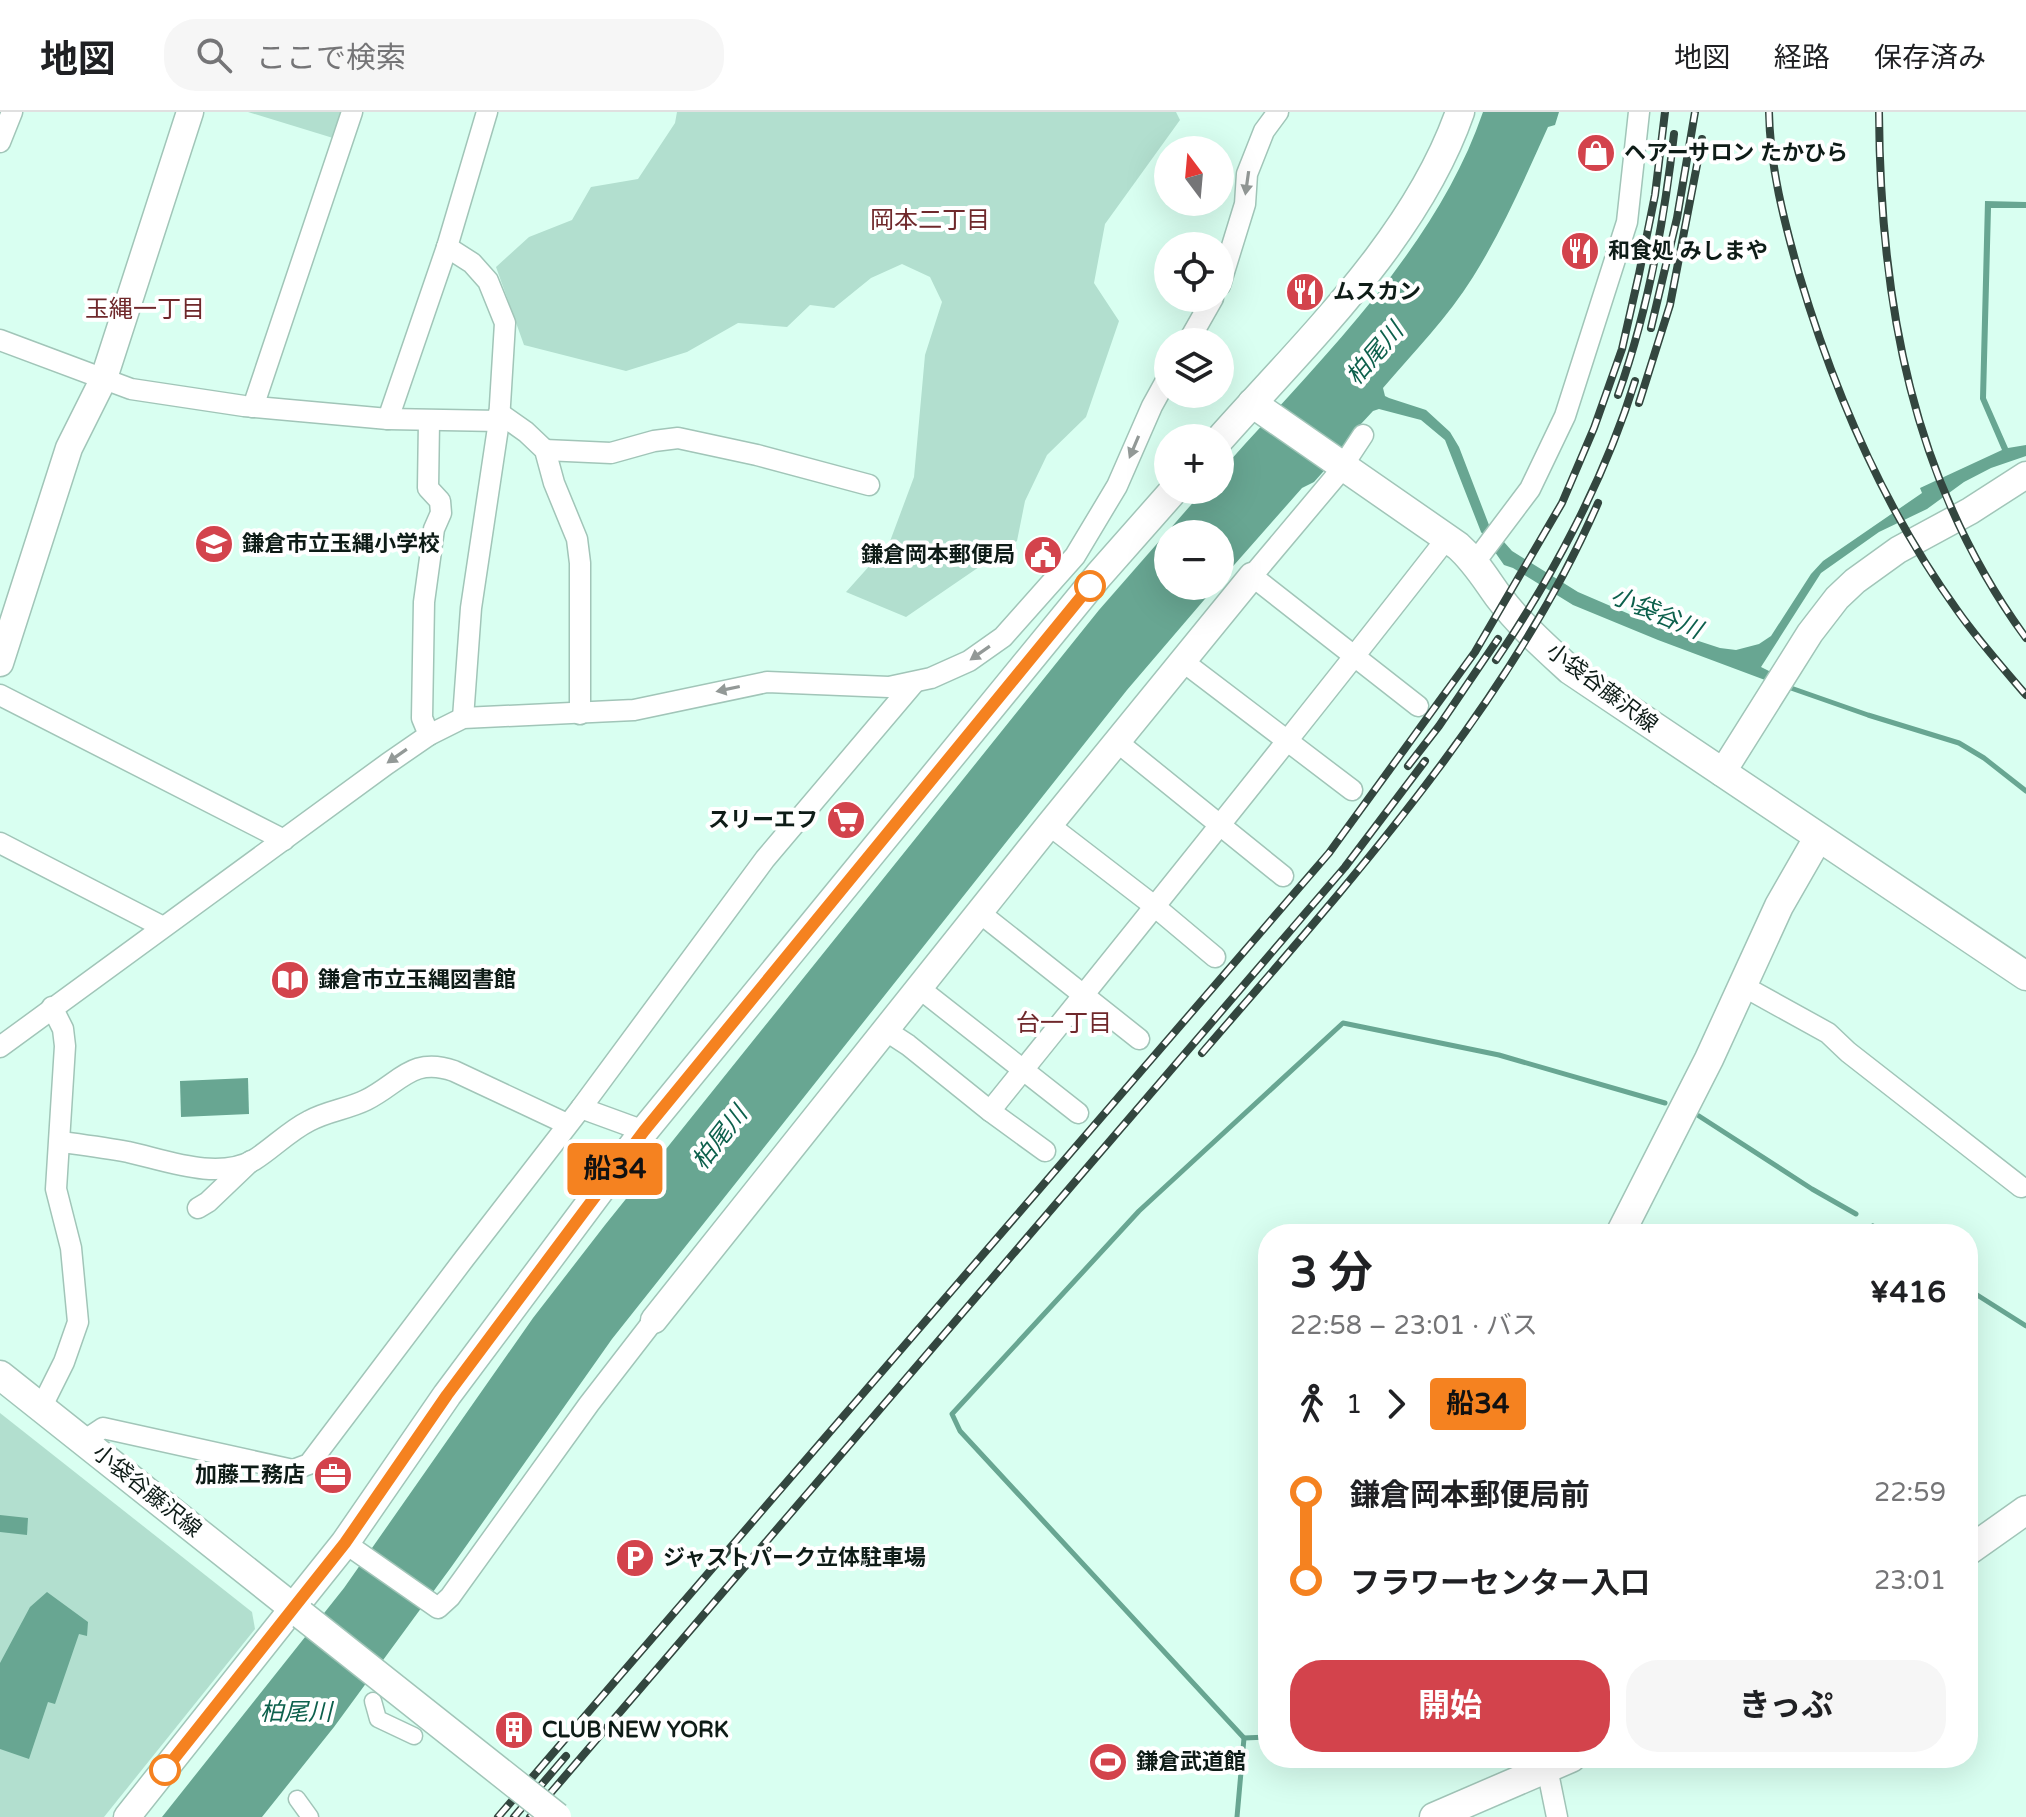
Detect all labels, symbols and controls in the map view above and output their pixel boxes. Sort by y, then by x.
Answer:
search box [164,19,724,91]
icon: search [192,33,236,77]
text: 地図 [40,37,116,83]
text: ここで検索 [256,40,406,77]
text: 地図 [1674,41,1730,75]
text: 経路 [1774,41,1830,75]
text: 保存済み [1874,41,1986,75]
shop icon: ヘアーサロン たかひら [1575,132,1617,174]
north arrow [1154,136,1234,216]
map controls [1154,136,1234,600]
place label: ヘアーサロン たかひら [1624,140,1848,166]
one-way arrow [1240,170,1253,195]
district label: 岡本二丁目 [870,206,990,235]
restaurant icon: 和食処 みしまや [1559,230,1601,272]
button: locate [1154,232,1234,312]
place label: 和食処 みしまや [1608,238,1768,264]
restaurant icon: ムスカン [1284,271,1326,313]
place label: ムスカン [1333,279,1421,305]
district label: 玉縄一丁目 [85,295,205,324]
water label: 柏尾川 [1340,315,1412,391]
button: layers [1154,328,1234,408]
button: + [1154,424,1234,504]
one-way arrow [1127,436,1141,459]
button: − [1154,520,1234,600]
school or university icon: 鎌倉市立玉縄小学校 [193,523,235,565]
place label: 鎌倉市立玉縄小学校 [242,531,440,557]
public building icon: 鎌倉岡本郵便局 [1022,534,1064,576]
place label: 鎌倉岡本郵便局 [861,542,1015,568]
unlabelled marker [1075,571,1105,601]
water label: 小袋谷川 [1606,581,1709,646]
street label: 小袋谷藤沢線 [1541,638,1663,738]
one-way arrow [970,645,991,660]
one-way arrow [716,683,741,696]
one-way arrow [387,748,408,763]
supermarket icon: スリーエフ [825,799,867,841]
place label: スリーエフ [708,807,818,833]
library icon: 鎌倉市立玉縄図書館 [269,959,311,1001]
place label: 鎌倉市立玉縄図書館 [318,967,516,993]
district label: 台一丁目 [1016,1009,1112,1038]
water label: 柏尾川 [686,1098,755,1175]
line badge: 船34 [569,1143,661,1195]
text: 船34 [583,1152,647,1186]
text: 3 分 [1290,1247,1373,1300]
text: ¥416 [1870,1274,1946,1311]
text: 22:58 – 23:01 · バス [1290,1310,1538,1341]
icon: walk [1290,1382,1334,1426]
icon: forward [1374,1382,1418,1426]
text: 船34 [1446,1387,1510,1421]
text: 1 [1346,1389,1362,1420]
street label: 小袋谷藤沢線 [88,1439,206,1543]
office icon: 加藤工務店 [312,1454,354,1496]
place label: 加藤工務店 [195,1462,305,1488]
text: 鎌倉岡本郵便局前 [1350,1477,1590,1514]
text: 22:59 [1874,1477,1946,1508]
parking icon: ジャストパーク立体駐車場 [614,1537,656,1579]
place label: ジャストパーク立体駐車場 [663,1545,926,1571]
text: フラワーセンター入口 [1350,1565,1650,1602]
text: 23:01 [1874,1565,1946,1596]
button: 開始 [1290,1660,1610,1752]
button: きっぷ [1626,1660,1946,1752]
water label: 柏尾川 [260,1698,335,1727]
building icon: CLUB NEW YORK [493,1709,535,1751]
place label: CLUB NEW YORK [542,1717,729,1743]
sports icon: 鎌倉武道館 [1087,1741,1129,1783]
place label: 鎌倉武道館 [1136,1749,1246,1775]
unlabelled marker [150,1755,180,1785]

